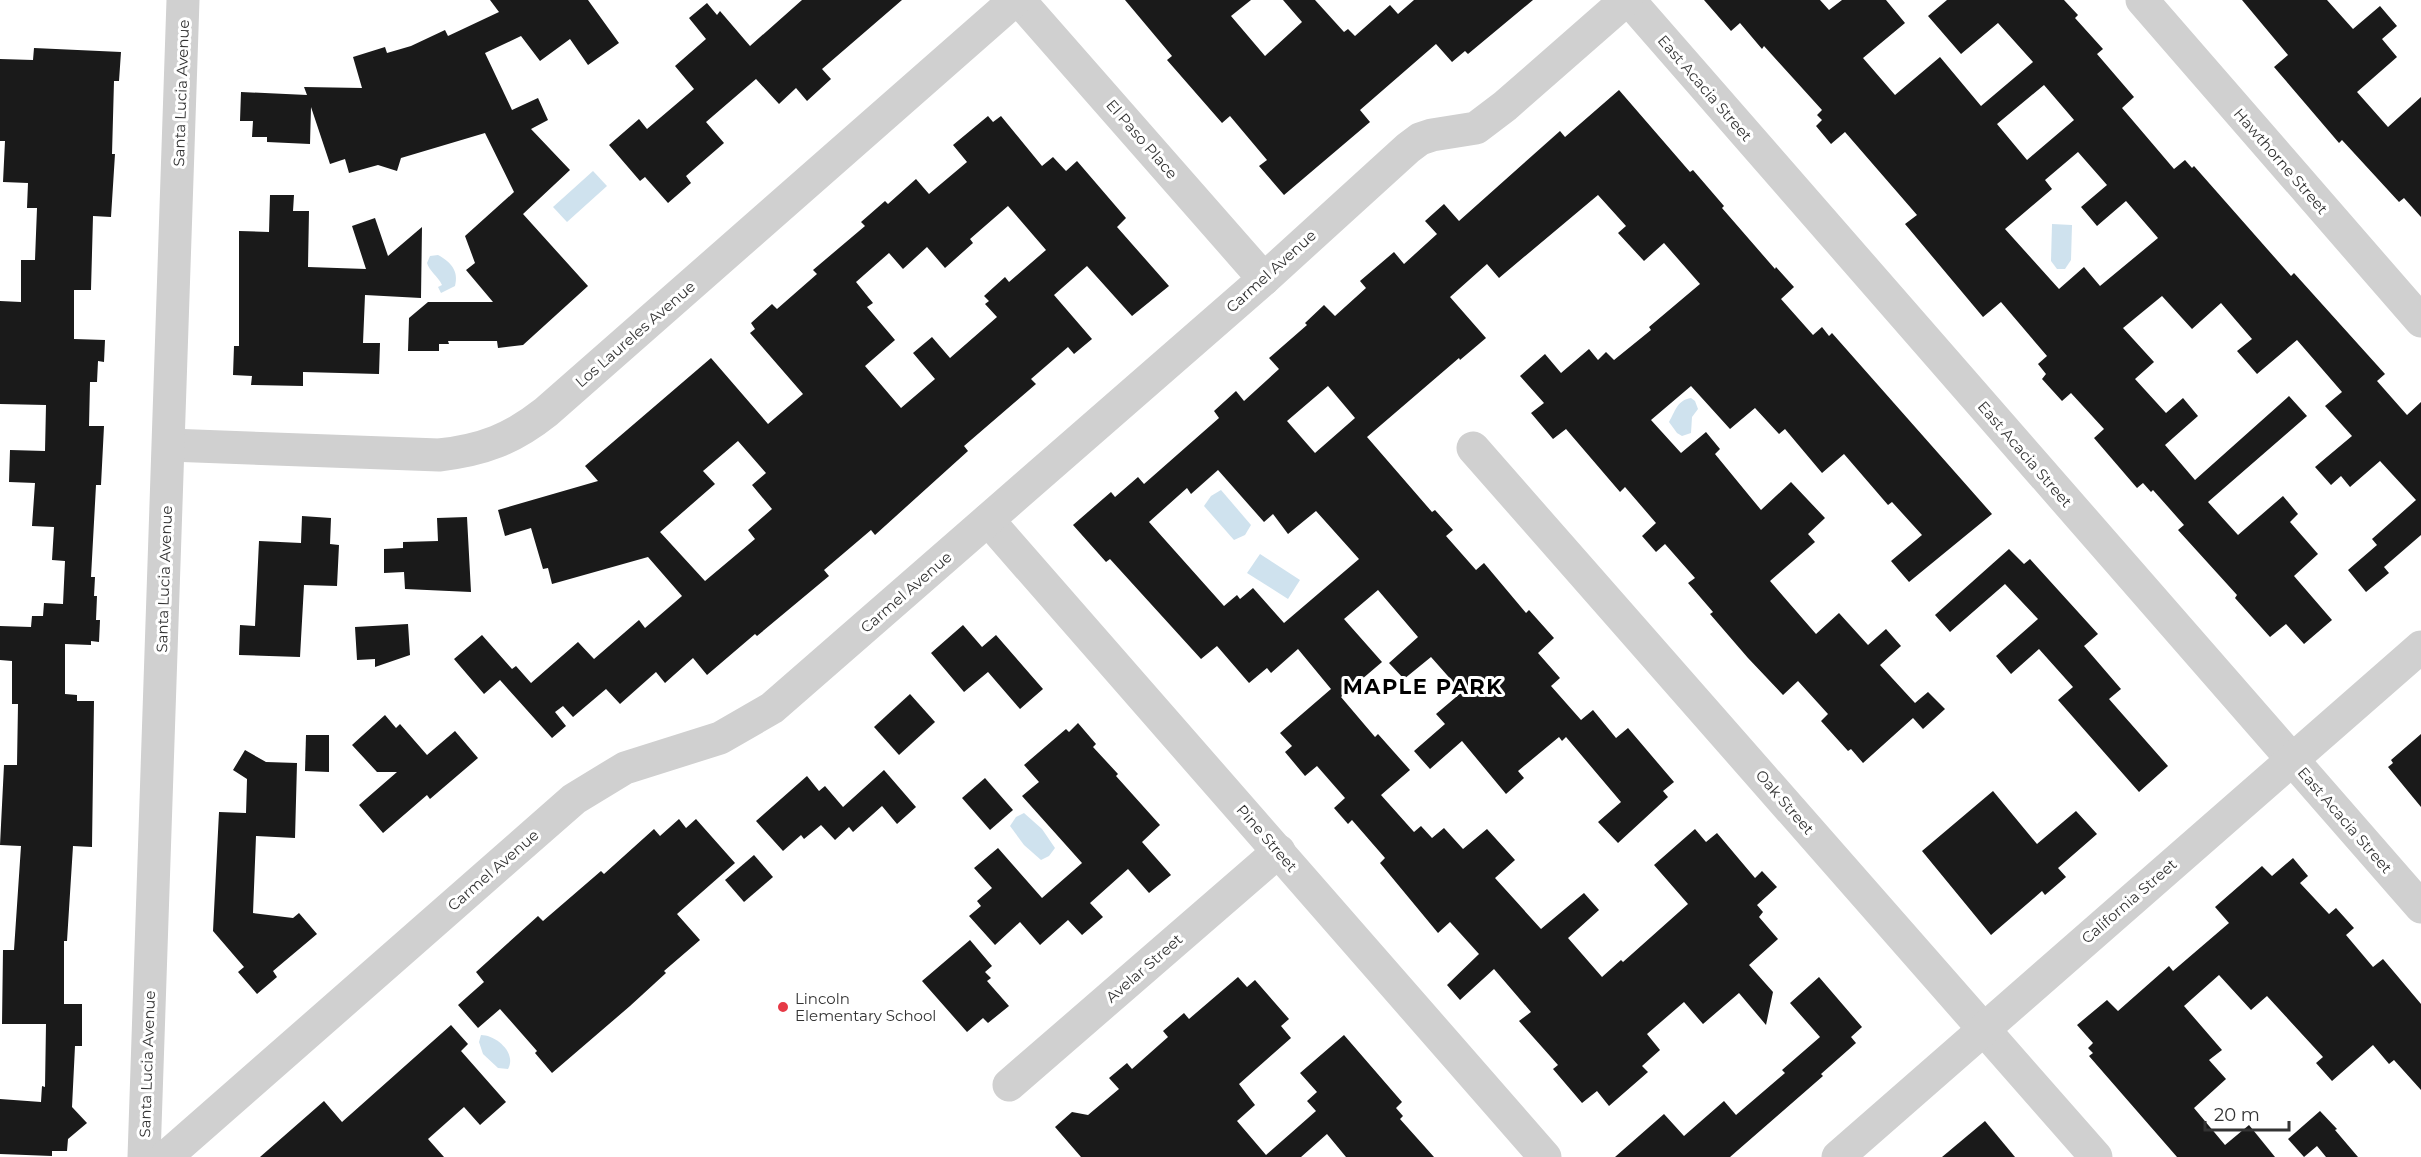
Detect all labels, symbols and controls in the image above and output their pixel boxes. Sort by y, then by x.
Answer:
street label: Santa Lucia Avenue [169,19,193,167]
street label: East Acacia Street [1654,31,1756,145]
street label: El Paso Place [1102,95,1182,183]
street label: Hawthorne Street [2230,104,2332,218]
street label: Carmel Avenue [1222,226,1320,316]
street label: Los Laureles Avenue [571,277,699,391]
street label: East Acacia Street [1974,397,2076,511]
street label: Santa Lucia Avenue [152,505,176,653]
street label: Carmel Avenue [856,547,956,637]
district label: MAPLE PARK [1343,674,1503,699]
street label: East Acacia Street [2294,763,2396,877]
street label: Oak Street [1752,766,1818,838]
street label: Pine Street [1233,800,1301,876]
street label: Carmel Avenue [443,825,543,915]
street label: California Street [2077,854,2181,948]
street label: Avelar Street [1102,929,1186,1007]
place label: Lincoln Elementary School [795,989,936,1025]
street label: Santa Lucia Avenue [135,990,159,1138]
marker: Lincoln Elementary School [776,1000,790,1014]
scale bar [2205,1094,2289,1132]
text: 20 m [2214,1104,2260,1126]

